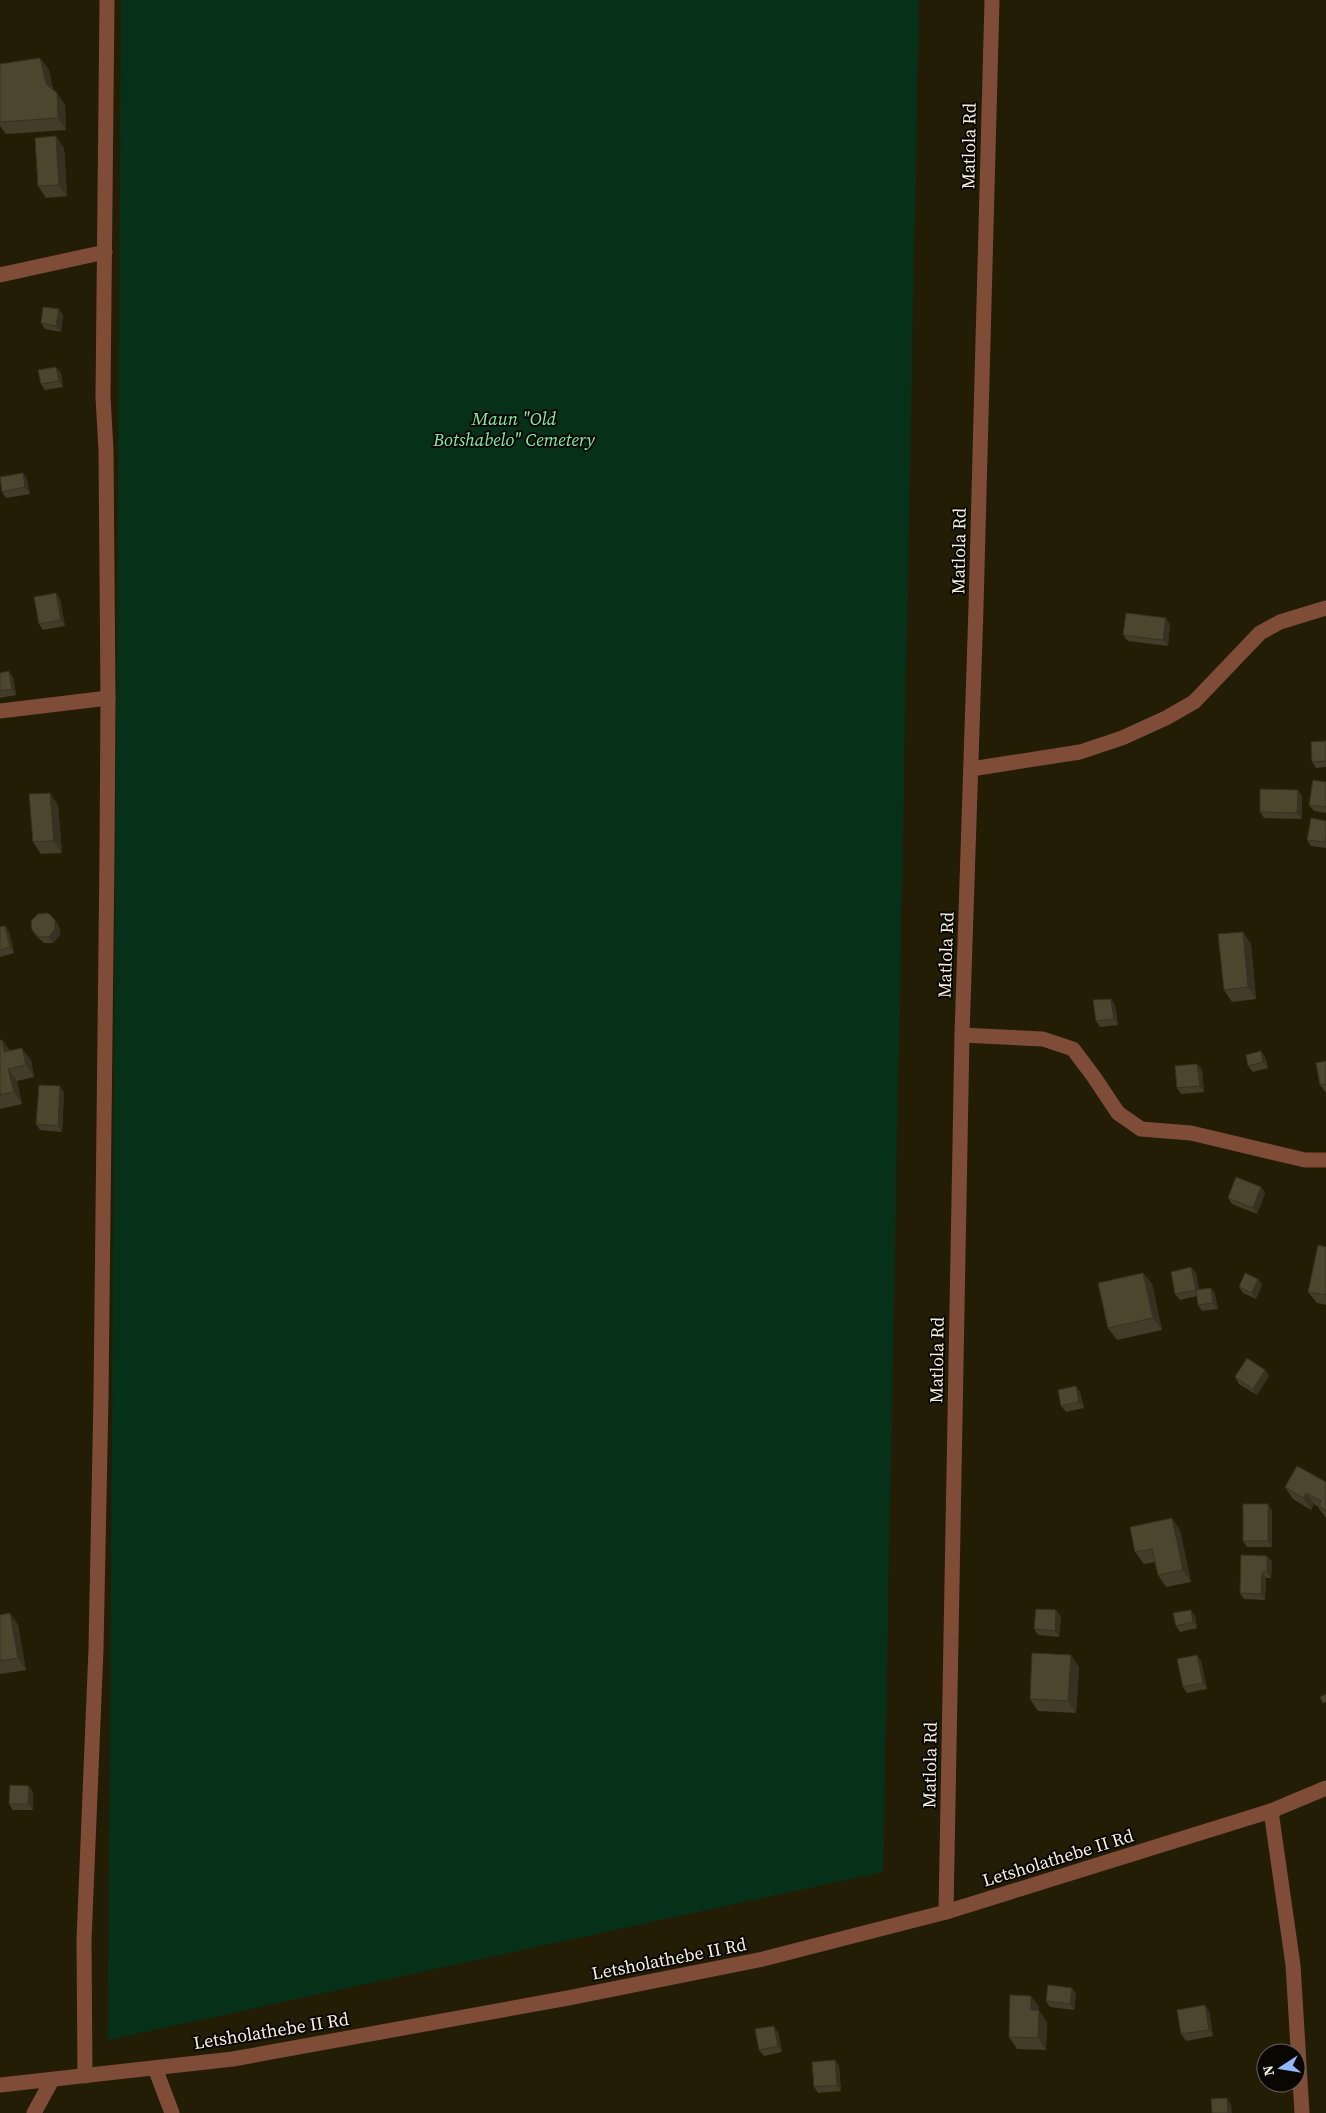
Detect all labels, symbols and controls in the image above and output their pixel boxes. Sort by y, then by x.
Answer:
street label: Matlola Rd [955,103,982,189]
park label: Maun "Old Botshabelo" Cemetery [432,406,595,452]
street label: Matlola Rd [945,508,972,594]
street label: Matlola Rd [932,911,959,999]
street label: Matlola Rd [923,1317,950,1403]
street label: Matlola Rd [916,1722,943,1808]
street label: Letsholathebe II Rd [979,1823,1137,1892]
street label: Letsholathebe II Rd [589,1931,748,1986]
street label: Letsholathebe II Rd [191,2006,350,2055]
north arrow [1256,2043,1306,2093]
text: N [1257,2064,1279,2078]

